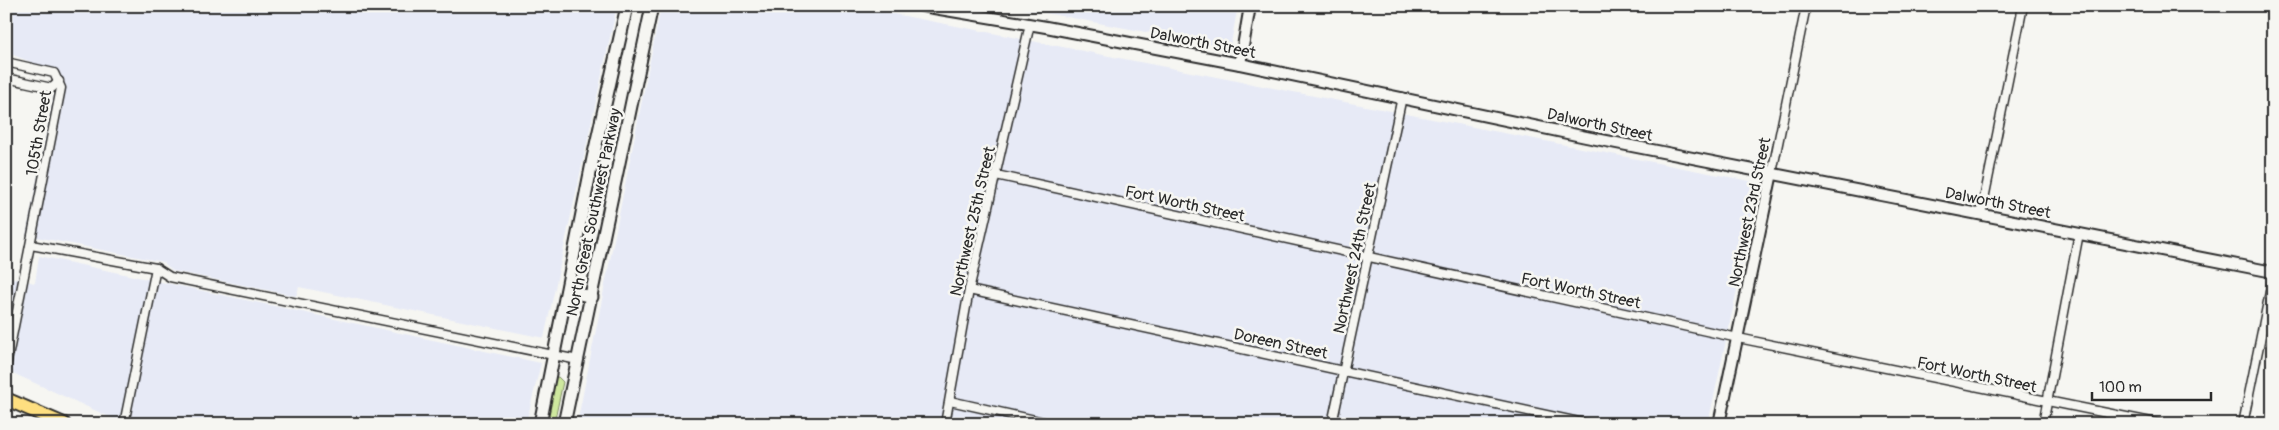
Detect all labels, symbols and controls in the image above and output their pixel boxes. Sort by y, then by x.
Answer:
street label: Dalworth Street [1148,23,1258,63]
street label: 105th Street [22,88,56,178]
street label: Dalworth Street [1545,104,1655,146]
street label: North Great Southwest Parkway [562,106,626,318]
street label: Northwest 23rd Street [1724,135,1776,289]
street label: Northwest 25th Street [946,144,1000,298]
street label: Northwest 24th Street [1329,180,1381,336]
street label: Fort Worth Street [1123,182,1247,227]
street label: Dalworth Street [1943,183,2053,223]
street label: Fort Worth Street [1519,269,1643,314]
street label: Doreen Street [1232,324,1330,364]
street label: Fort Worth Street [1915,353,2039,398]
scale bar [2092,370,2210,402]
text: 100 m [2099,378,2142,397]

